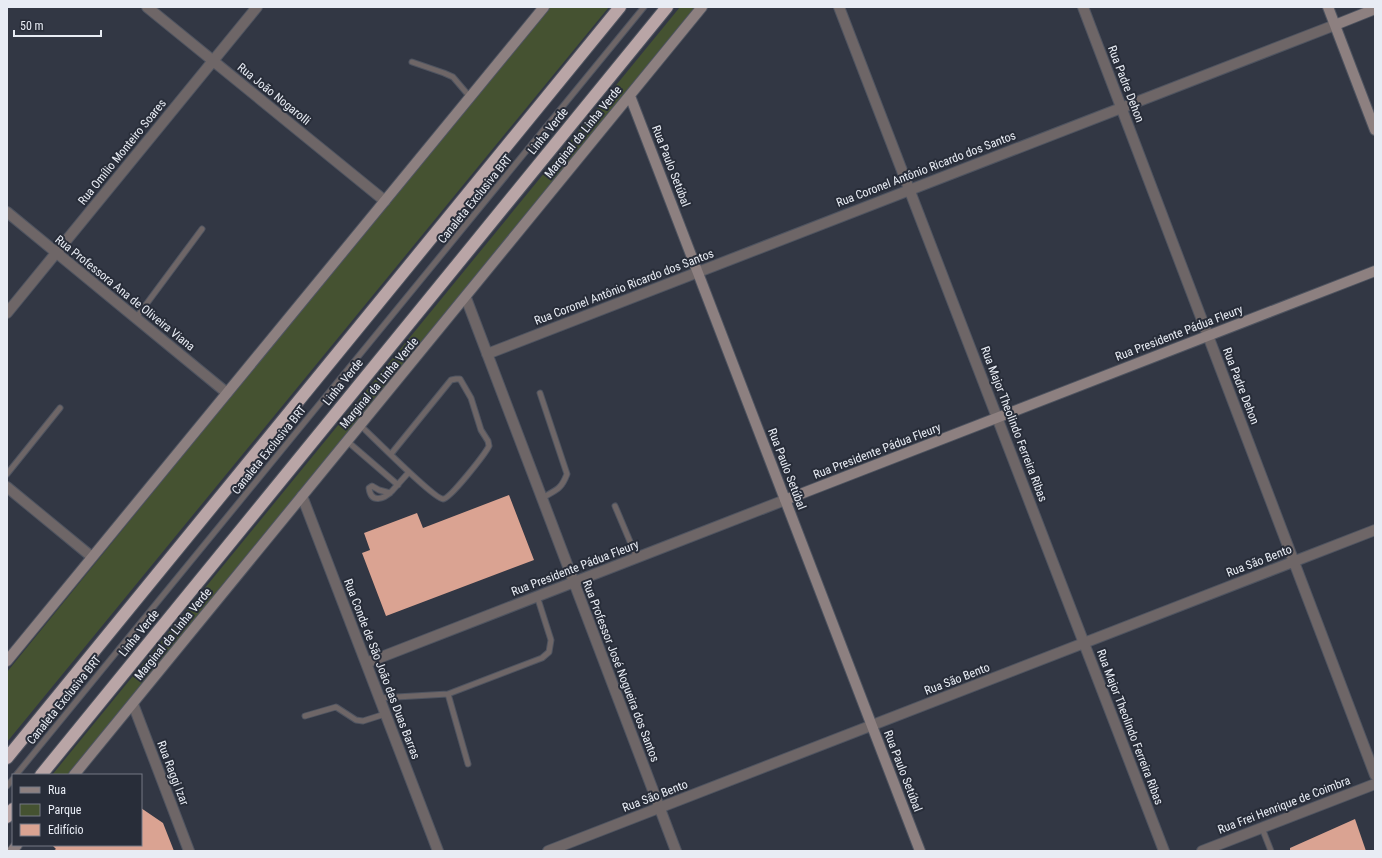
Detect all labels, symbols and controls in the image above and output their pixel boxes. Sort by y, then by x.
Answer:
scale bar [14,12,101,38]
text: 50 m [20,19,44,33]
street label: Rua Padre Dehon [1105,44,1147,124]
street label: Rua João Nogarolli [235,60,313,128]
street label: Marginal da Linha Verde [542,83,625,181]
street label: Rua Omílio Monteiro Soares [75,96,169,208]
street label: Linha Verde [525,105,571,157]
street label: Rua Paulo Setúbal [649,123,693,209]
street label: Rua Coronel Antônio Ricardo dos Santos [834,128,1018,210]
street label: Canaleta Exclusiva BRT [435,152,515,246]
street label: Rua Professora Ana de Oliveira Viana [52,232,198,354]
street label: Rua Coronel Antônio Ricardo dos Santos [532,246,716,328]
street label: Rua Presidente Pádua Fleury [1113,302,1245,364]
street label: Marginal da Linha Verde [337,334,421,431]
street label: Rua Major Theolindo Ferreira Ribas [978,344,1050,504]
street label: Rua Padre Dehon [1220,346,1262,426]
street label: Linha Verde [320,356,366,408]
street label: Canaleta Exclusiva BRT [229,403,309,497]
street label: Rua Presidente Pádua Fleury [811,420,943,482]
street label: Rua Paulo Setúbal [765,426,809,512]
street label: Rua Presidente Pádua Fleury [509,537,641,599]
street label: Rua São Bento [1224,542,1294,580]
street label: Rua Conde de São João das Duas Barras [341,577,423,761]
street label: Rua Professor José Nogueira dos Santos [580,578,662,764]
street label: Marginal da Linha Verde [132,585,215,683]
street label: Linha Verde [116,607,162,659]
street label: Rua Major Theolindo Ferreira Ribas [1094,647,1166,807]
street label: Canaleta Exclusiva BRT [24,653,104,747]
street label: Rua São Bento [922,660,992,698]
street label: Rua Paulo Setúbal [881,728,925,814]
street label: Rua Raggi Izar [154,739,192,807]
street label: Rua Frei Henrique de Coimbra [1216,773,1352,837]
legend [12,774,142,846]
street label: Rua São Bento [620,777,690,815]
text: Rua [48,783,66,797]
text: Parque [48,803,82,817]
text: Edifício [48,823,84,837]

